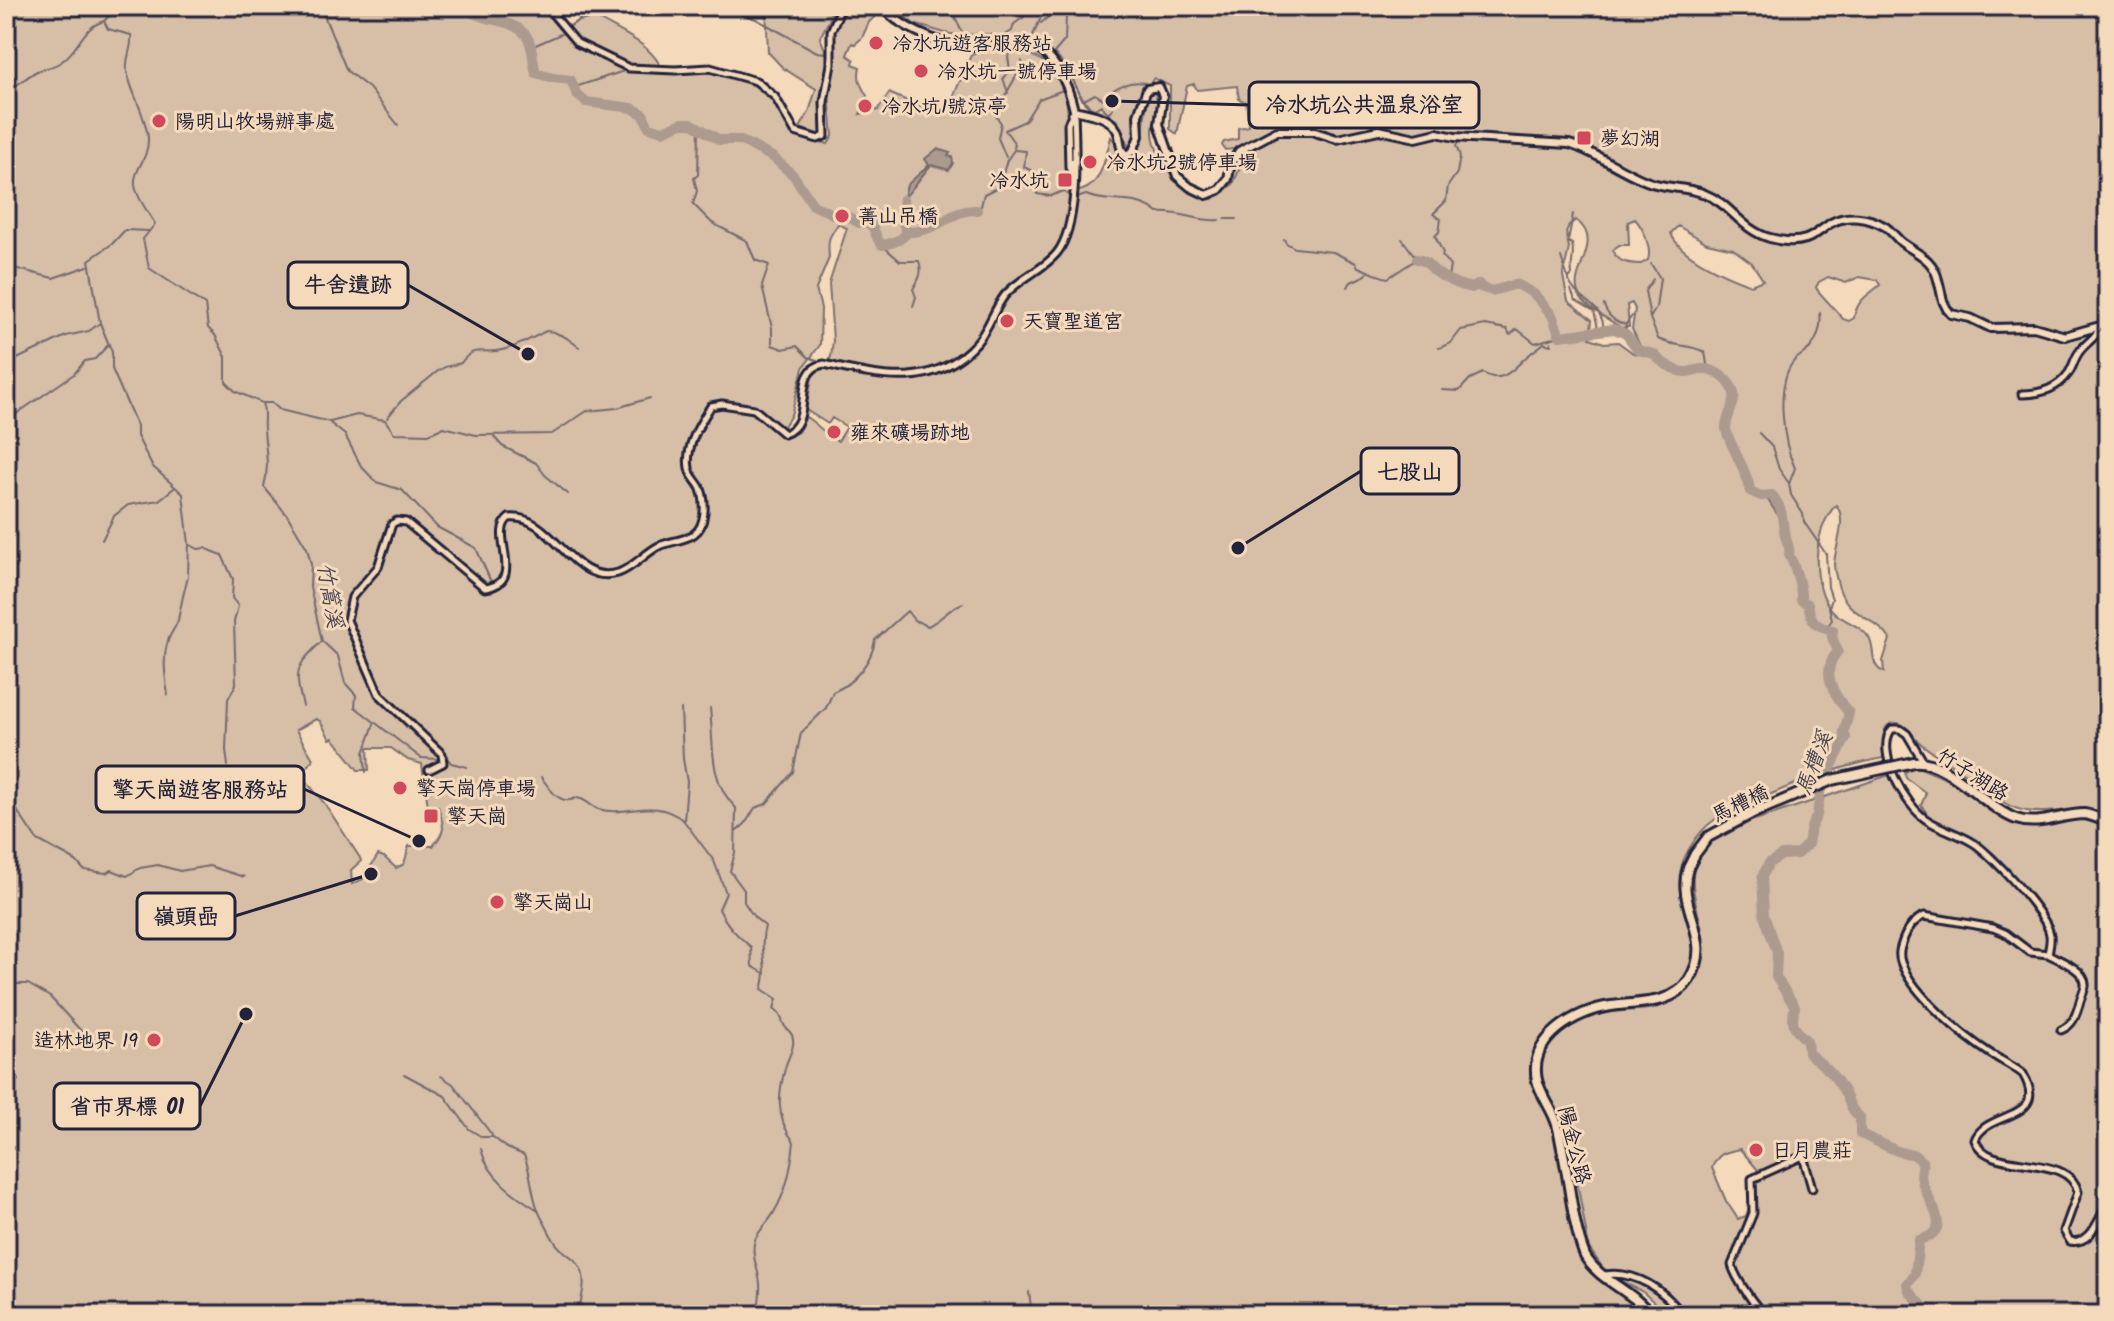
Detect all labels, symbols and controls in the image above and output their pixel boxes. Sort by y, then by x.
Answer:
place label: 冷水坑遊客服務站 [892,29,1052,61]
marker: 冷水坑遊客服務站 [867,34,885,52]
place label: 冷水坑一號停車場 [937,57,1097,89]
marker: 冷水坑一號停車場 [912,62,930,80]
callout: 冷水坑公共溫泉浴室 [1249,82,1479,128]
text: 冷水坑公共溫泉浴室 [1265,89,1463,124]
place label: 冷水坑1號涼亭 [881,92,1007,124]
marker: 冷水坑1號涼亭 [856,97,874,115]
place label: 陽明山牧場辦事處 [175,107,335,139]
marker: 陽明山牧場辦事處 [150,112,168,130]
place label: 夢幻湖 [1600,124,1660,156]
marker: 夢幻湖 [1575,129,1593,147]
place label: 冷水坑2號停車場 [1106,148,1258,180]
marker: 冷水坑2號停車場 [1081,153,1099,171]
place label: 冷水坑 [989,166,1049,198]
marker: 冷水坑 [1056,171,1074,189]
place label: 菁山吊橋 [858,202,938,234]
marker: 菁山吊橋 [833,207,851,225]
callout: 牛舍遺跡 [288,262,408,308]
text: 牛舍遺跡 [304,269,392,304]
place label: 天寶聖道宮 [1023,307,1123,339]
marker: 天寶聖道宮 [998,312,1016,330]
place label: 雍來礦場跡地 [850,418,970,450]
marker: 雍來礦場跡地 [825,423,843,441]
callout: 七股山 [1361,448,1459,494]
text: 七股山 [1377,456,1443,491]
water label: 竹篙溪 [306,560,352,632]
water label: 馬槽溪 [1787,726,1844,801]
street label: 竹子湖路 [1930,741,2015,811]
callout: 擎天崗遊客服務站 [96,766,304,812]
text: 擎天崗遊客服務站 [112,774,288,809]
place label: 擎天崗停車場 [416,774,536,806]
street label: 馬槽橋 [1707,777,1775,832]
marker: 擎天崗停車場 [391,779,409,797]
place label: 擎天崗 [447,802,507,834]
marker: 擎天崗 [422,807,440,825]
place label: 擎天崗山 [513,888,593,920]
callout: 嶺頭喦 [137,893,235,939]
marker: 擎天崗山 [488,893,506,911]
text: 嶺頭喦 [153,901,219,936]
place label: 造林地界 19 [34,1026,138,1058]
marker: 造林地界 19 [145,1031,163,1049]
callout: 省市界標 01 [54,1083,200,1129]
text: 省市界標 01 [70,1091,185,1126]
street label: 陽金公路 [1548,1103,1599,1189]
place label: 日月農莊 [1772,1136,1852,1168]
marker: 日月農莊 [1747,1141,1765,1159]

